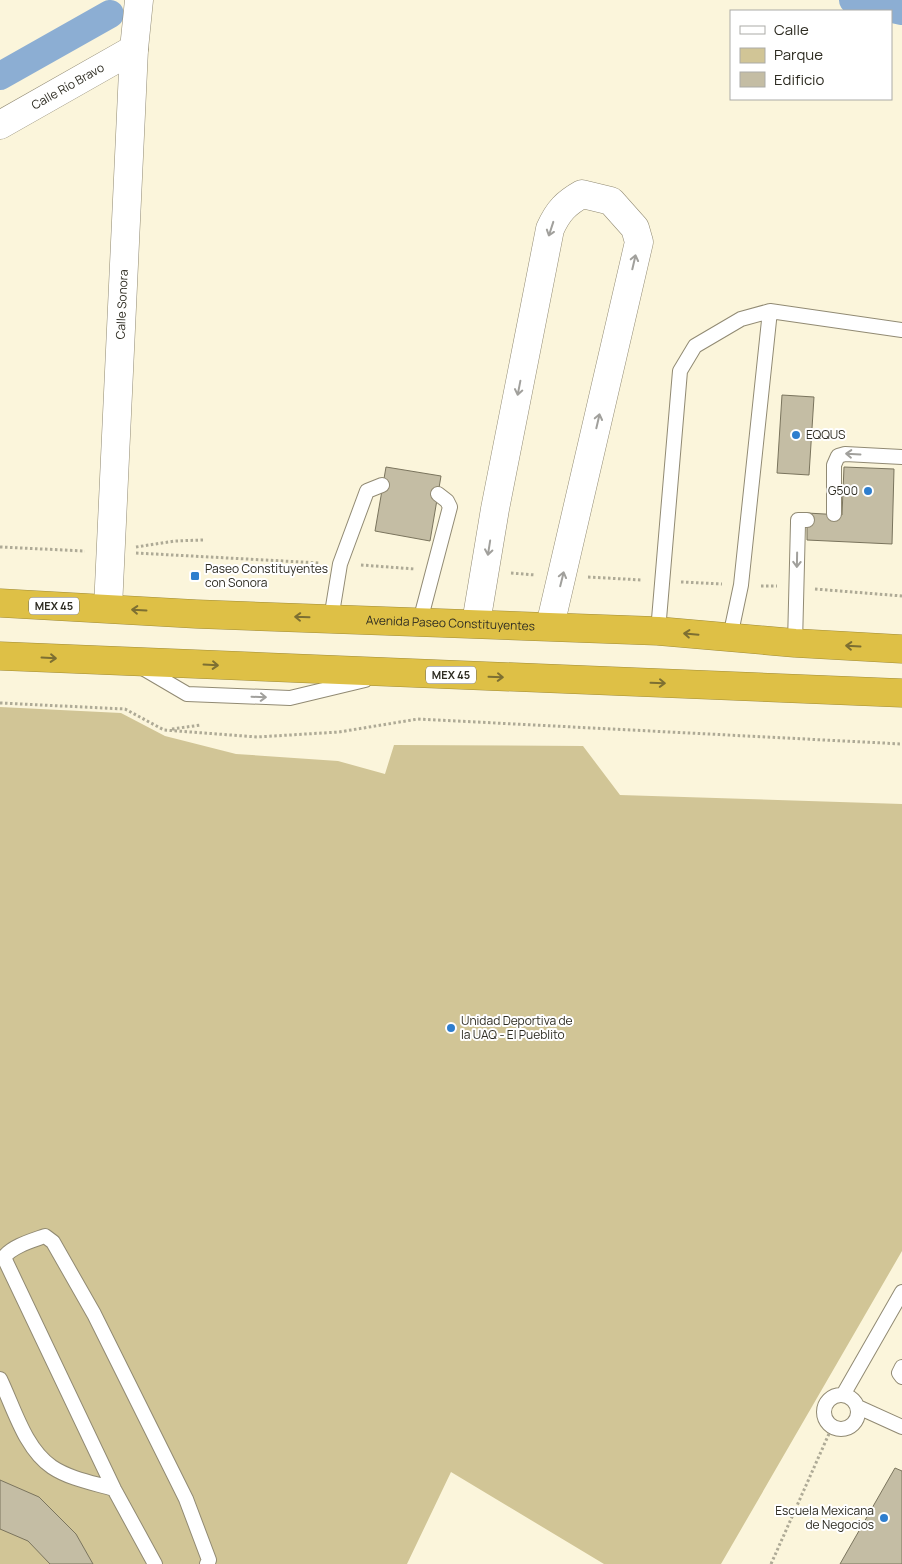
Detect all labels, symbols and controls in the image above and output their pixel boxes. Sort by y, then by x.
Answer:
legend [730,10,892,100]
text: Calle [774,19,809,40]
text: Parque [774,44,823,65]
street label: Calle Río Bravo [28,59,107,113]
text: Edificio [774,69,825,90]
one-way arrow [546,220,556,236]
one-way arrow [630,255,639,271]
street label: Calle Sonora [112,269,132,340]
one-way arrow [514,379,523,395]
one-way arrow [594,413,603,429]
place label: EQQUS [806,426,845,443]
marker: EQQUS [790,429,802,441]
one-way arrow [846,450,862,459]
place label: G500 [828,482,858,499]
marker: G500 [862,485,874,497]
one-way arrow [484,539,494,555]
one-way arrow [792,552,801,568]
place label: Paseo Constituyentes con Sonora [205,560,328,591]
marker: Paseo Constituyentes con Sonora [189,570,201,582]
one-way arrow [558,572,567,588]
road number: MEX 45 [29,598,79,614]
one-way arrow [132,606,148,615]
street label: Avenida Paseo Constituyentes [366,611,535,634]
one-way arrow [294,613,310,622]
one-way arrow [684,629,700,639]
one-way arrow [846,642,862,651]
one-way arrow [40,653,56,662]
one-way arrow [203,661,219,670]
road number: MEX 45 [426,666,476,684]
one-way arrow [488,672,504,682]
one-way arrow [650,679,666,688]
one-way arrow [250,692,267,702]
place label: Unidad Deportiva de la UAQ - El Pueblito [461,1012,573,1043]
marker: Unidad Deportiva de la UAQ - El Pueblito [445,1022,457,1034]
place label: Escuela Mexicana de Negocios [775,1502,874,1533]
marker: Escuela Mexicana de Negocios [878,1512,890,1524]

